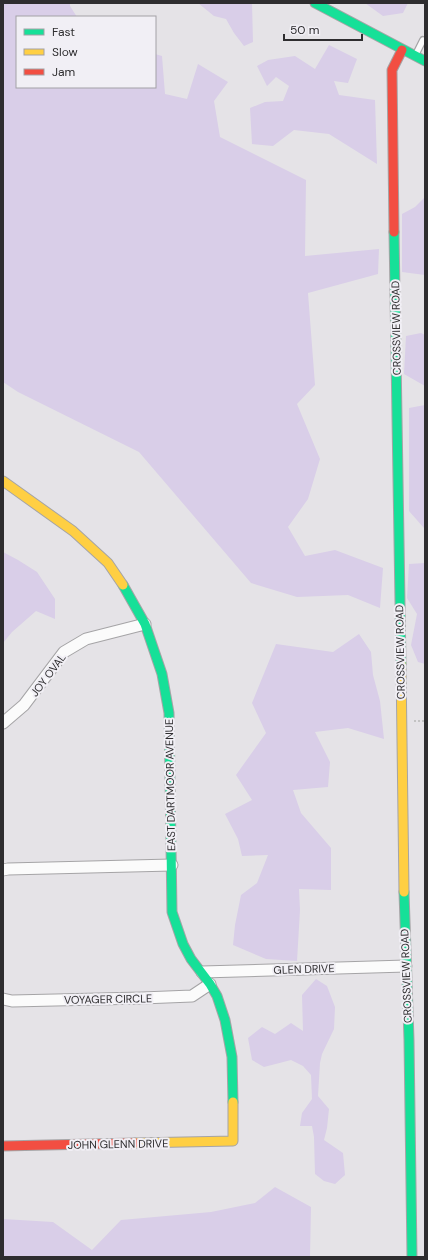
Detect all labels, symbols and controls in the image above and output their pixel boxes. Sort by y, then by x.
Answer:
legend [16,16,156,88]
scale bar [284,16,362,42]
text: 50 m [290,22,319,38]
text: Fast [52,24,75,40]
text: Slow [52,44,78,60]
text: Jam [52,64,75,80]
street label: CROSSVIEW ROAD [388,280,404,375]
street label: CROSSVIEW ROAD [392,604,408,699]
street label: JOY OVAL [27,651,69,699]
street label: EAST DARTMOOR AVENUE [162,719,178,851]
street label: CROSSVIEW ROAD [397,928,415,1024]
street label: GLEN DRIVE [273,961,335,977]
street label: VOYAGER CIRCLE [64,991,152,1007]
street label: JOHN GLENN DRIVE [67,1136,169,1152]

